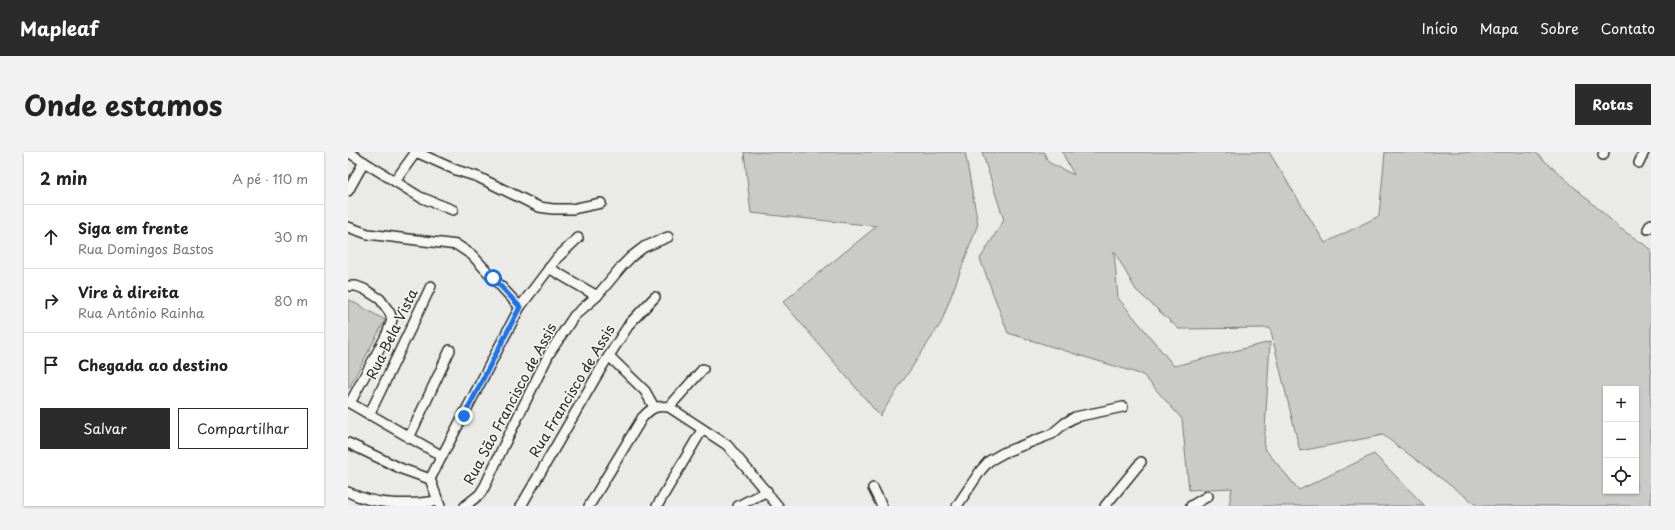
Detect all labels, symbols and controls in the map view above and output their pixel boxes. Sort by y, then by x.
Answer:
text: Mapleaf [20,14,98,42]
text: Início [1422,18,1458,39]
text: Mapa [1480,18,1518,39]
text: Sobre [1540,18,1579,39]
text: Contato [1601,18,1655,39]
text: Onde estamos [24,83,223,126]
button: Rotas [1575,84,1651,125]
text: 2 min [40,165,87,191]
text: A pé · 110 m [232,169,308,188]
text: Siga em frente [78,216,188,239]
icon: ahead [40,226,62,248]
text: 30 m [274,227,308,246]
text: Rua Domingos Bastos [78,239,214,258]
route start [484,269,502,287]
text: Vire à direita [78,280,179,303]
street label: Rua Bela Vista [361,285,423,383]
icon: right [40,290,62,312]
text: 80 m [274,291,308,310]
text: Rua Antônio Rainha [78,303,205,322]
street label: Rua São Francisco de Assis [458,319,561,488]
street label: Rua Francisco de Assis [524,320,620,461]
text: Chegada ao destino [78,353,228,376]
icon: arrive [40,354,62,376]
map controls [1603,386,1639,494]
button: + [1603,386,1639,422]
route end [455,407,473,425]
button: Salvar [40,408,170,449]
button: Compartilhar [178,408,308,449]
button: − [1603,422,1639,458]
button: locate [1603,458,1639,494]

